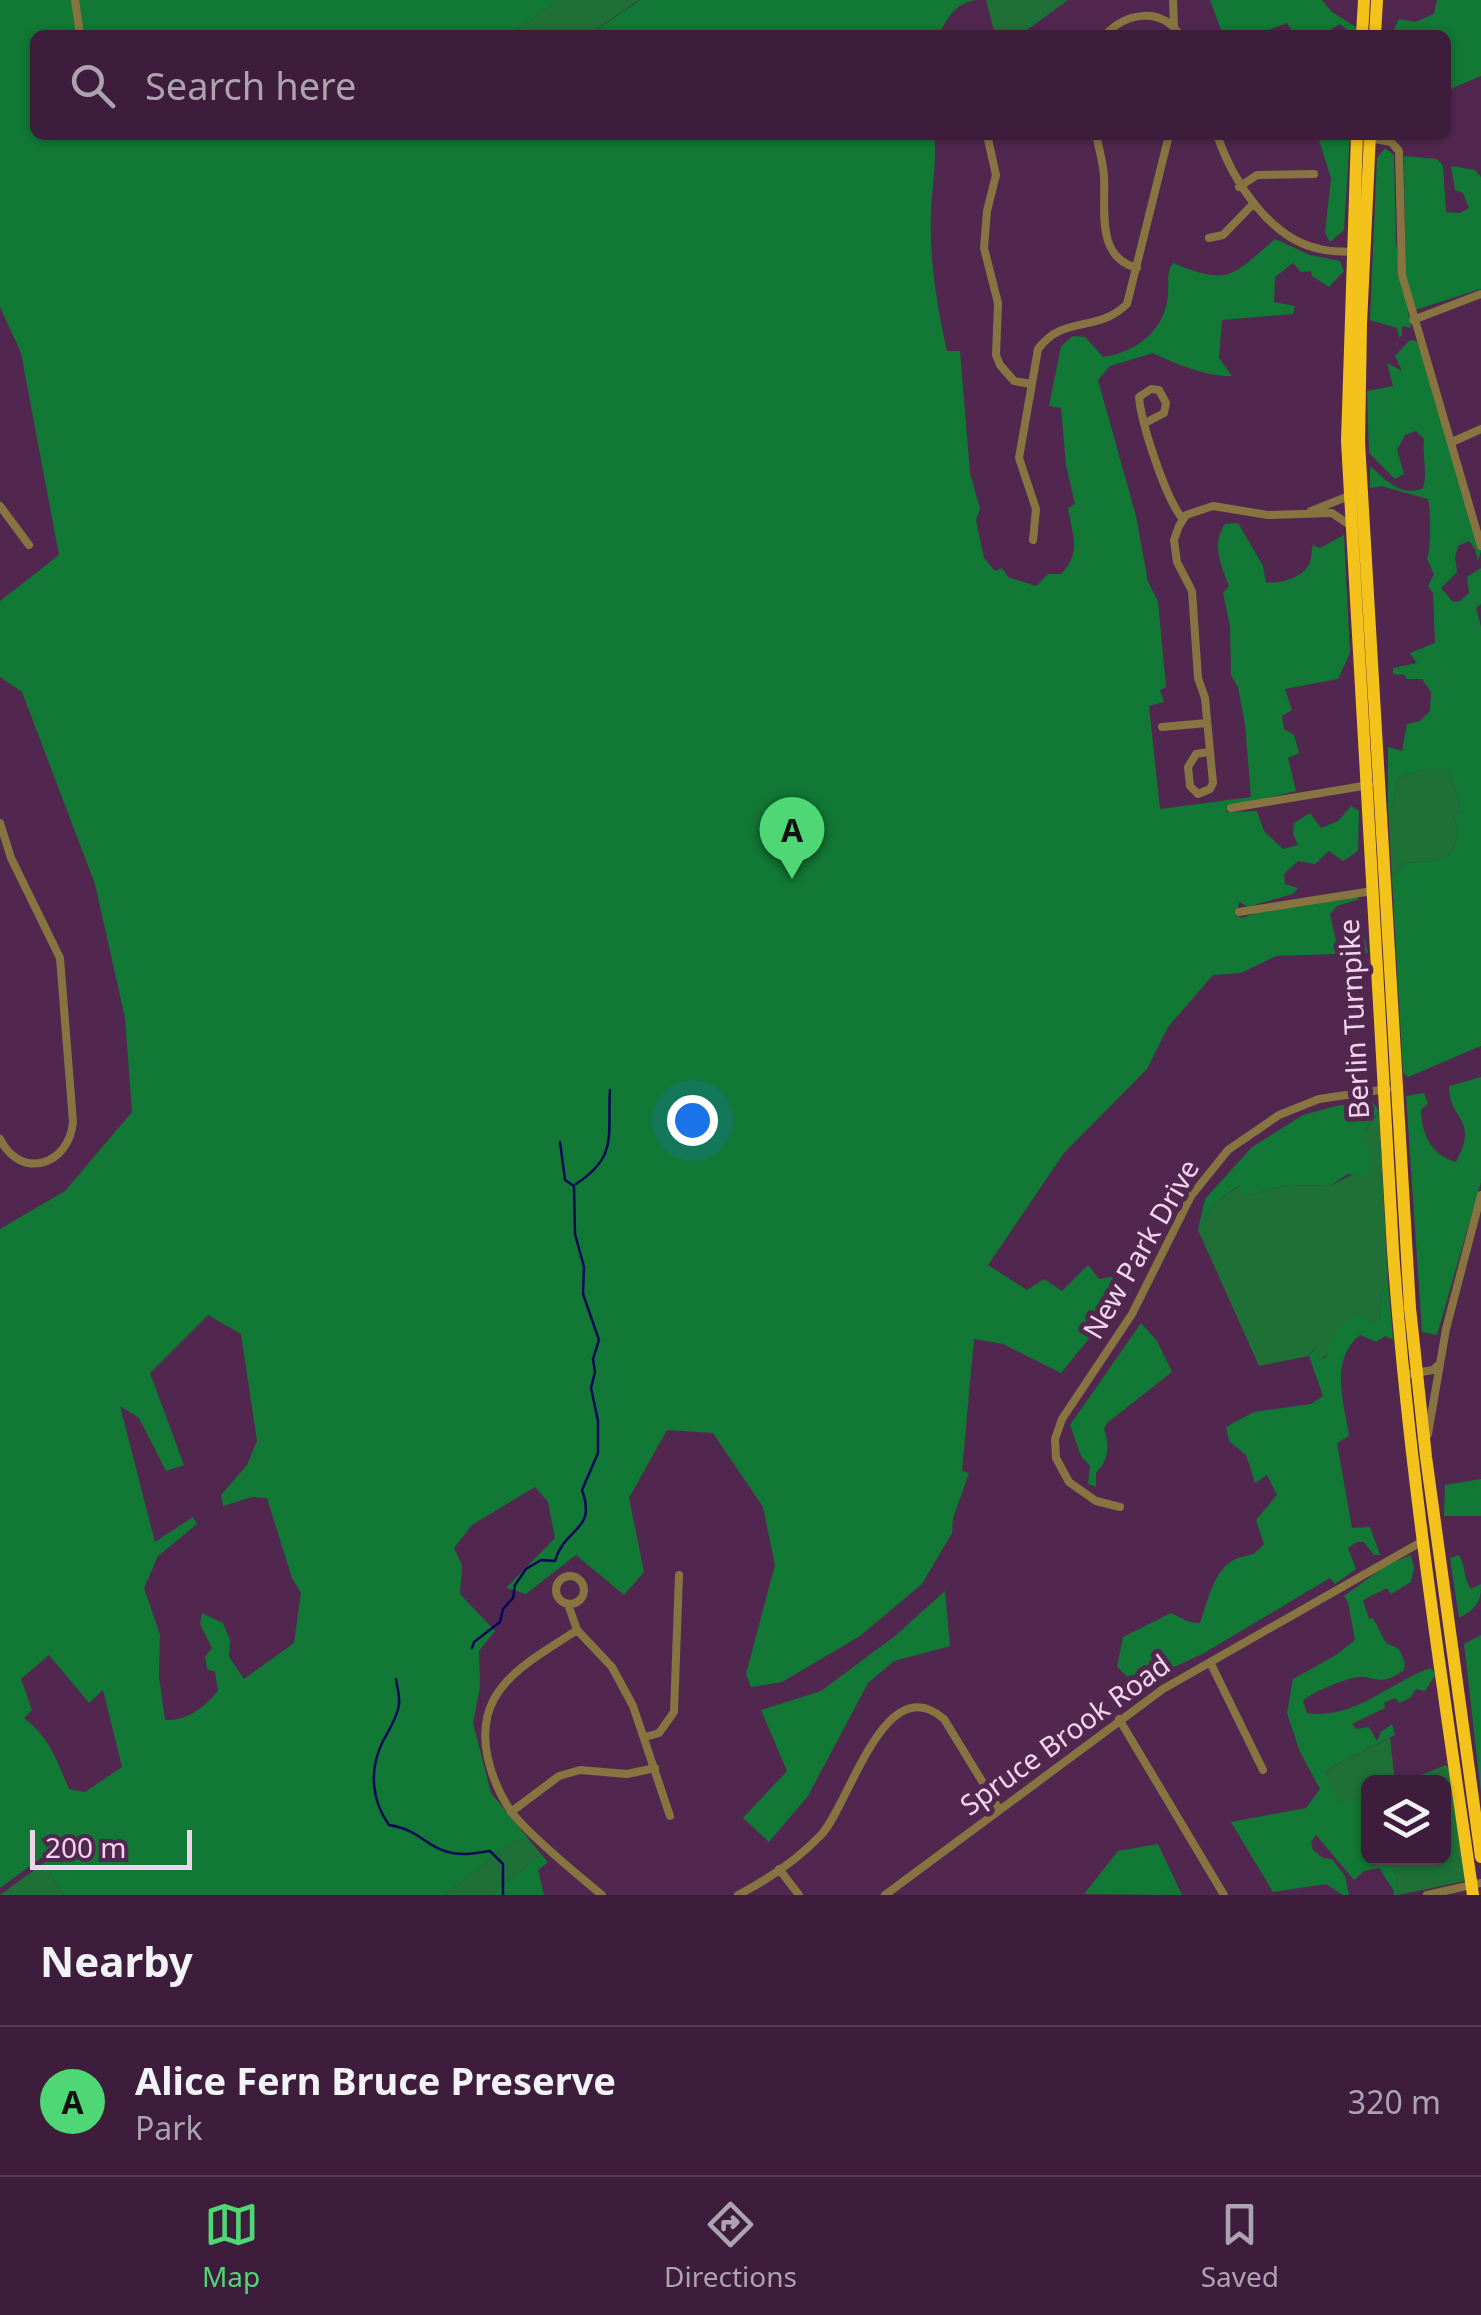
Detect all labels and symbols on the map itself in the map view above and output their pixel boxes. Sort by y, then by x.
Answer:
pin: A [760,796,824,879]
street label: Berlin Turnpike [1329,918,1377,1120]
your location [667,1095,718,1146]
street label: New Park Drive [1073,1152,1207,1345]
street label: Spruce Brook Road [952,1645,1177,1823]
scale bar [30,1825,192,1870]

